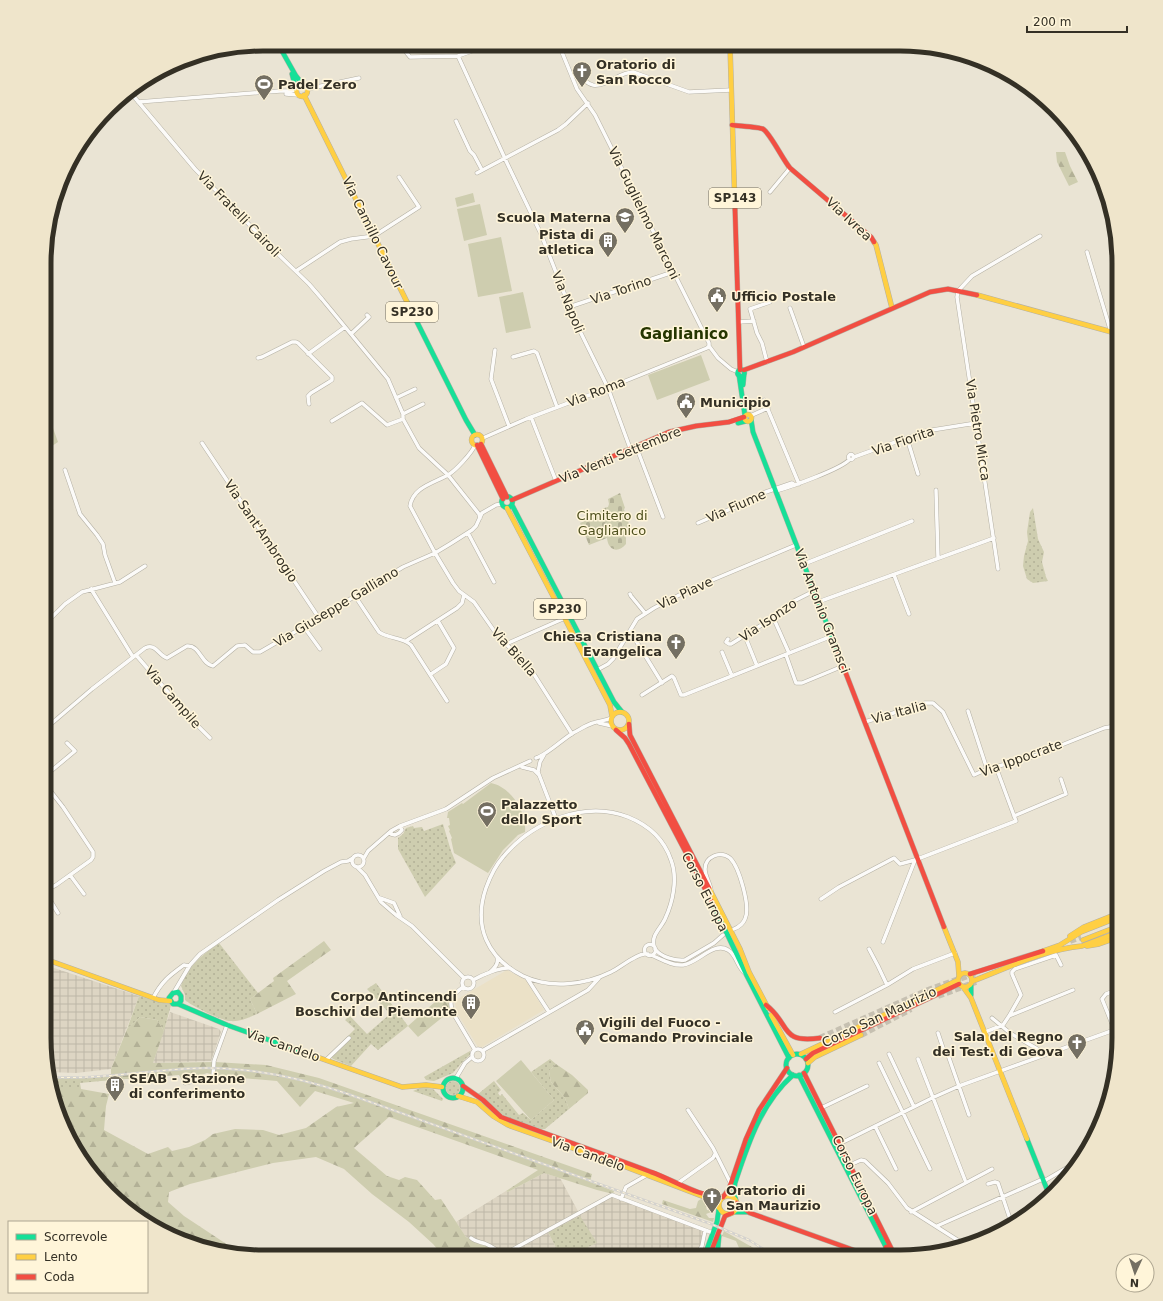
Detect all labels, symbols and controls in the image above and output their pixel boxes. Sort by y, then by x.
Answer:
scale bar [1027,8,1127,34]
text: 200 m [1033,15,1071,29]
place label: Oratorio di San Rocco [596,57,675,87]
church icon: Oratorio di San Rocco [571,60,593,88]
sports icon: Padel Zero [253,73,275,101]
place label: Padel Zero [278,77,357,92]
street label: Via Guglielmo Marconi [605,144,683,282]
street label: Via Fratelli Cairoli [194,168,284,260]
street label: Via Camillo Cavour [339,174,407,292]
road number: SP143 [709,188,761,208]
street label: Via Ivrea [823,194,875,244]
school or university icon: Scuola Materna [614,206,636,234]
place label: Scuola Materna [497,210,611,225]
place label: Pista di atletica [539,227,594,257]
building icon: Pista di atletica [597,230,619,258]
street label: Via Napoli [549,269,587,335]
street label: Via Torino [589,273,653,307]
public building icon: Ufficio Postale [706,285,728,313]
place label: Ufficio Postale [731,289,836,304]
road number: SP230 [386,302,438,322]
district label: Gaglianico [640,325,728,343]
street label: Via Roma [565,374,627,410]
street label: Via Pietro Micca [963,378,993,482]
public building icon: Municipio [675,391,697,419]
place label: Municipio [700,395,771,410]
street label: Via Fiorita [870,423,936,459]
street label: Via Venti Settembre [557,424,683,486]
street label: Via Sant'Ambrogio [221,477,301,585]
street label: Via Fiume [704,486,768,526]
park label: Cimitero di Gaglianico [576,508,648,538]
street label: Via Antonio Gramsci [791,547,853,675]
street label: Via Giuseppe Galliano [271,564,401,650]
street label: Via Piave [655,574,715,612]
street label: Via Isonzo [736,595,800,645]
road number: SP230 [534,599,586,619]
street label: Via Biella [488,625,540,679]
place label: Chiesa Cristiana Evangelica [543,629,662,659]
church icon: Chiesa Cristiana Evangelica [665,632,687,660]
street label: Via Campile [142,663,204,731]
street label: Via Italia [870,697,928,727]
street label: Via Ippocrate [978,736,1064,780]
place label: Palazzetto dello Sport [501,797,582,827]
sports icon: Palazzetto dello Sport [476,800,498,828]
street label: Corso Europa [679,850,731,934]
street label: Corso San Maurizio [819,984,939,1050]
place label: Corpo Antincendi Boschivi del Piemonte [295,989,457,1019]
building icon: Corpo Antincendi Boschivi del Piemonte [460,992,482,1020]
place label: Vigili del Fuoco - Comando Provinciale [599,1015,753,1045]
public building icon: Vigili del Fuoco - Comando Provinciale [574,1018,596,1046]
street label: Via Candelo [244,1025,322,1065]
place label: Sala del Regno dei Test. di Geova [933,1029,1063,1059]
church icon: Sala del Regno dei Test. di Geova [1066,1032,1088,1060]
place label: SEAB - Stazione di conferimento [129,1071,245,1101]
building icon: SEAB - Stazione di conferimento [104,1074,126,1102]
street label: Corso Europa [829,1133,881,1217]
street label: Via Candelo [549,1134,627,1174]
place label: Oratorio di San Maurizio [726,1183,821,1213]
church icon: Oratorio di San Maurizio [701,1186,723,1214]
legend [8,1221,148,1293]
text: Scorrevole [44,1230,108,1244]
text: Lento [44,1250,78,1264]
north arrow [1115,1253,1155,1293]
text: Coda [44,1270,75,1284]
text: N [1130,1276,1139,1289]

